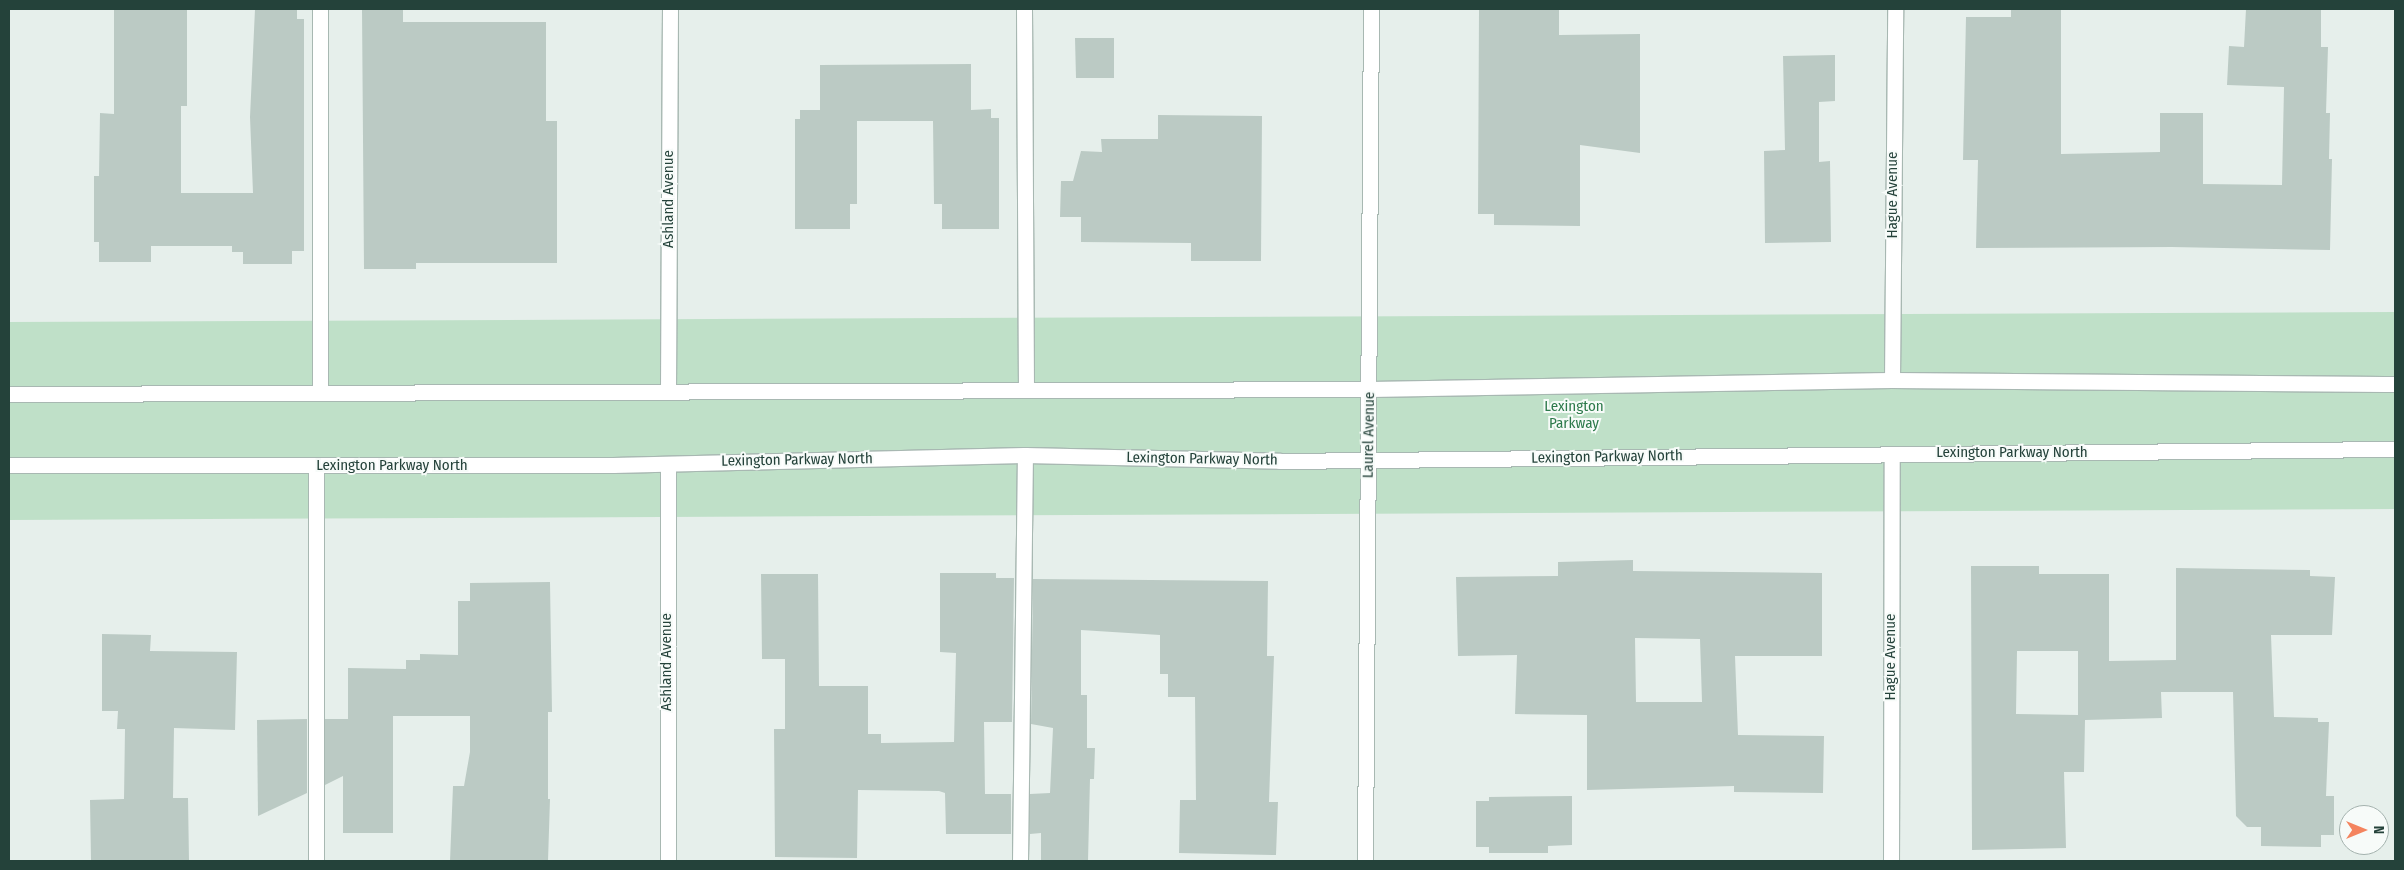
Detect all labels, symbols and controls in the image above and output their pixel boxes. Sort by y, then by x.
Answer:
street label: Ashland Avenue [660,150,678,248]
street label: Hague Avenue [1884,151,1902,239]
street label: Laurel Avenue [1359,392,1379,478]
park label: Lexington Parkway [1544,397,1604,432]
street label: Lexington Parkway North [1936,444,2088,462]
street label: Lexington Parkway North [1531,447,1683,467]
street label: Lexington Parkway North [1126,449,1278,469]
street label: Lexington Parkway North [721,450,873,470]
street label: Lexington Parkway North [316,457,468,475]
street label: Ashland Avenue [658,613,676,711]
street label: Hague Avenue [1882,613,1900,701]
north arrow [2339,805,2389,855]
text: N [2370,826,2387,834]

